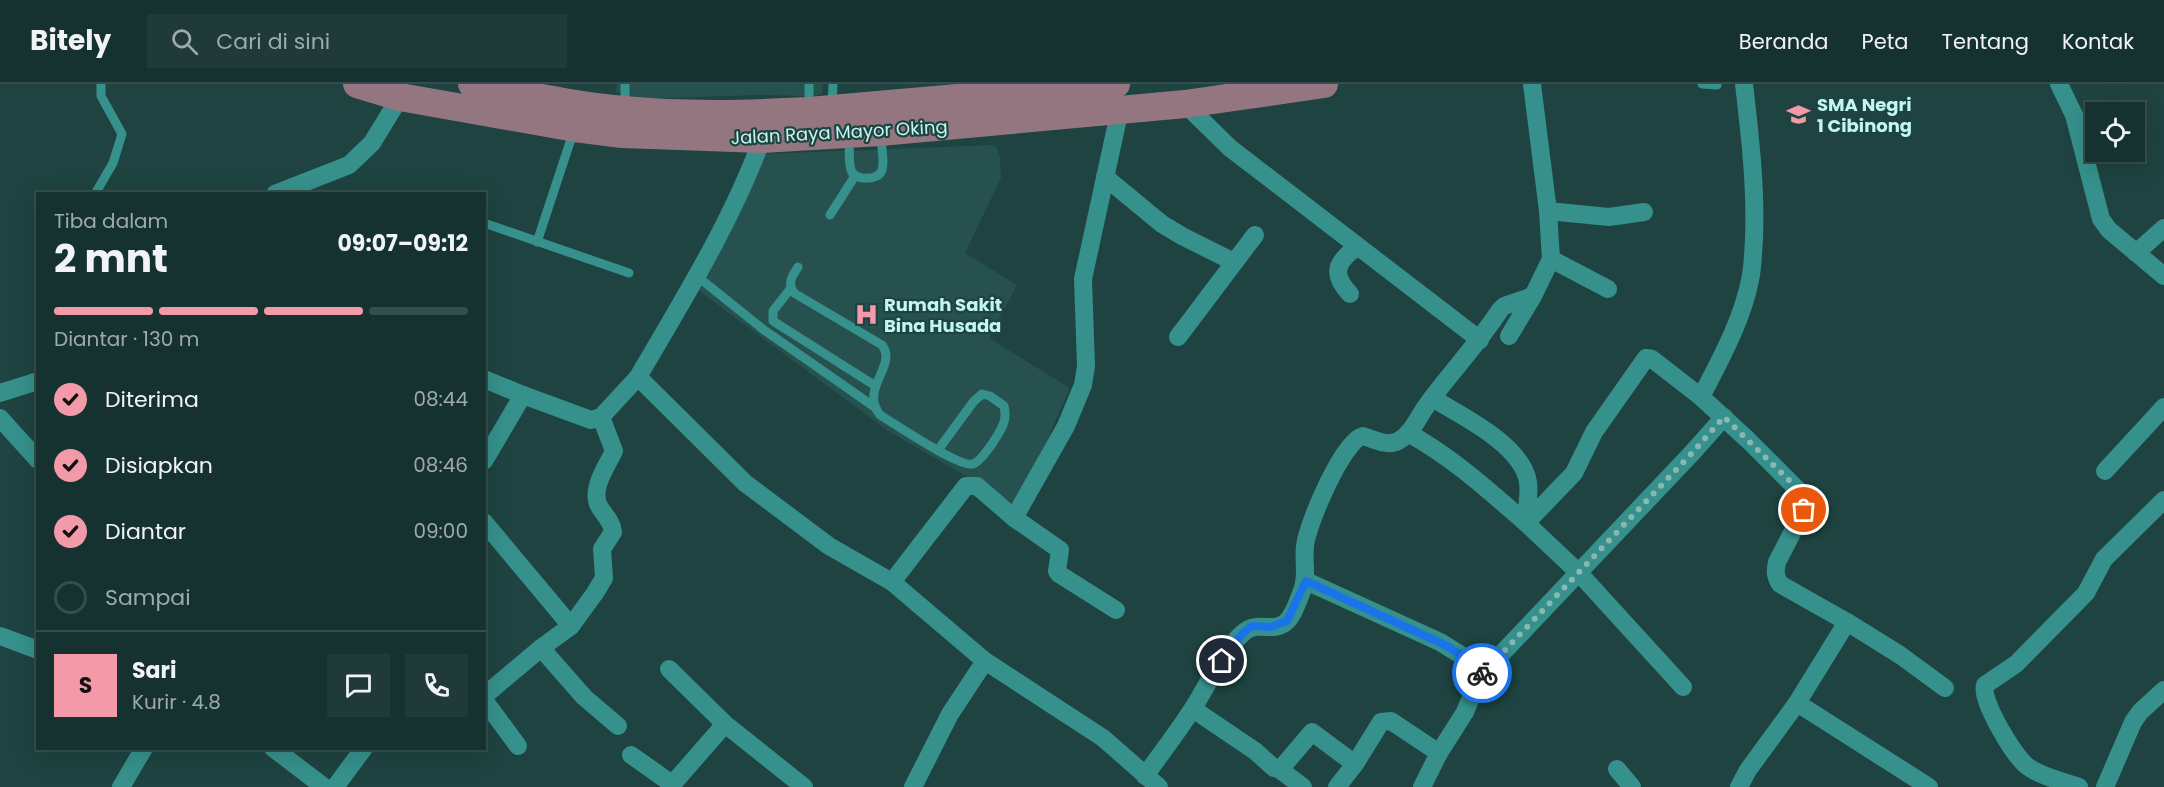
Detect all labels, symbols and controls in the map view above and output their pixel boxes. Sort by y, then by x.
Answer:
search box [147,14,567,68]
text: Bitely [30,21,111,60]
icon: search [168,25,201,58]
text: Cari di sini [216,26,330,57]
text: Beranda [1739,27,1829,56]
text: Peta [1862,27,1909,56]
text: Tentang [1942,27,2029,56]
text: Kontak [2062,27,2134,56]
place label: SMA Negri 1 Cibinong [1817,92,1912,138]
school or university icon: SMA Negri 1 Cibinong [1786,101,1812,127]
map controls [2085,102,2145,162]
button: locate [2085,102,2145,162]
street label: Jalan Raya Mayor Oking [730,114,948,150]
text: Tiba dalam [54,207,168,235]
text: 09:07–09:12 [338,228,468,259]
text: 2 mnt [54,231,168,286]
place label: Rumah Sakit Bina Husada [884,292,1002,338]
hospital icon: Rumah Sakit Bina Husada [853,301,879,327]
text: Diantar · 130 m [54,325,199,353]
icon: check [54,383,87,416]
text: Diterima [105,384,199,415]
text: 08:44 [413,385,468,413]
icon: check [54,449,87,482]
text: Disiapkan [105,450,213,481]
text: 08:46 [413,451,468,479]
pin [1778,484,1829,535]
icon: bag [1787,493,1820,526]
icon: check [54,515,87,548]
text: Diantar [105,516,186,547]
text: 09:00 [413,517,468,545]
text: Sampai [105,582,191,613]
pin [1196,635,1247,686]
courier [1452,643,1512,703]
icon: home [1205,644,1238,677]
button: chat [327,654,390,717]
button: phone [405,654,468,717]
text: Sari [132,655,176,686]
icon: bike [1466,657,1499,690]
text: S [79,670,92,701]
text: Kurir · 4.8 [132,688,221,716]

